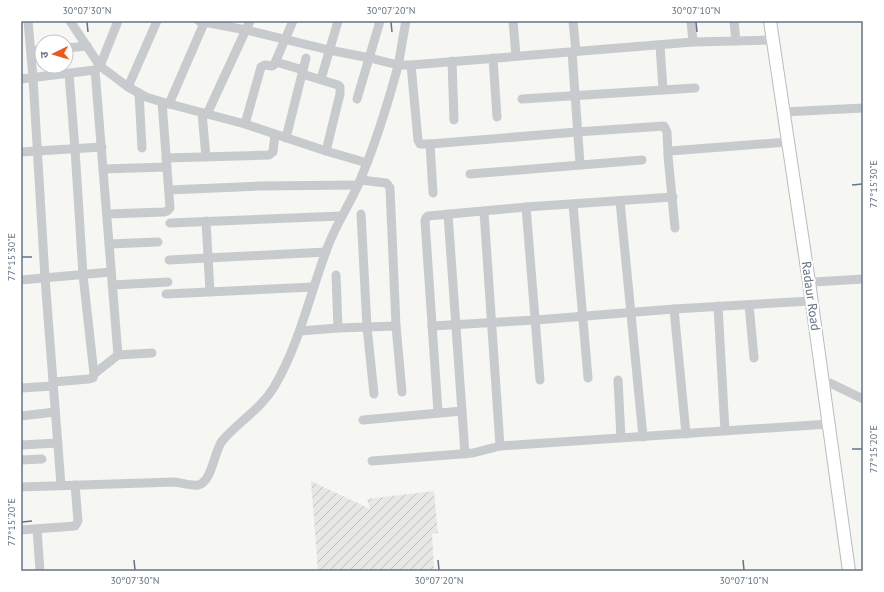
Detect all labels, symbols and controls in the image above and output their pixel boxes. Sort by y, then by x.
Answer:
text: 30°07'30"N [62,4,112,17]
text: 30°07'20"N [366,4,416,17]
text: 30°07'10"N [671,4,721,17]
north arrow [34,34,74,74]
text: उ [37,50,51,59]
text: 77°15'30"E [867,160,880,208]
text: 77°15'30"E [5,233,18,281]
street label: Radaur Road [798,260,824,332]
text: 77°15'20"E [867,425,880,473]
text: 77°15'20"E [5,498,18,546]
text: 30°07'30"N [110,574,160,587]
text: 30°07'20"N [414,574,464,587]
text: 30°07'10"N [719,574,769,587]

